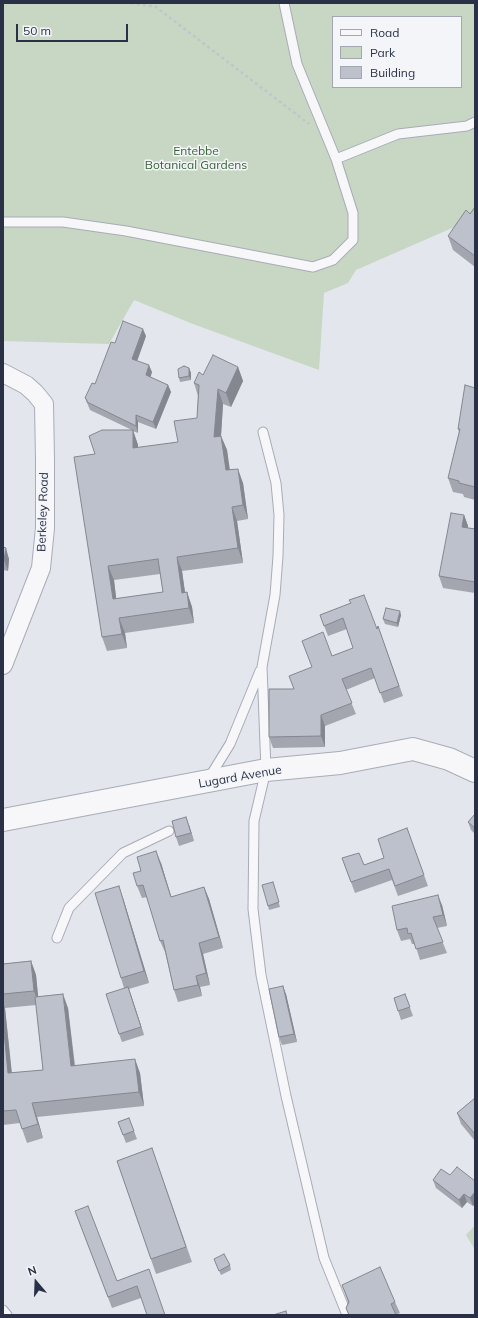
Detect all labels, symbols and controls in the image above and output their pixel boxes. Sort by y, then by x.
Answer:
scale bar [18,16,130,42]
legend [332,16,462,88]
text: 50 m [23,23,51,38]
text: Road [370,25,399,40]
text: Park [370,45,395,60]
text: Building [370,65,415,80]
park label: Entebbe Botanical Gardens [145,144,247,172]
street label: Berkeley Road [34,472,52,552]
street label: Lugard Avenue [197,763,283,791]
north arrow [16,1262,56,1302]
text: N [26,1263,38,1279]

